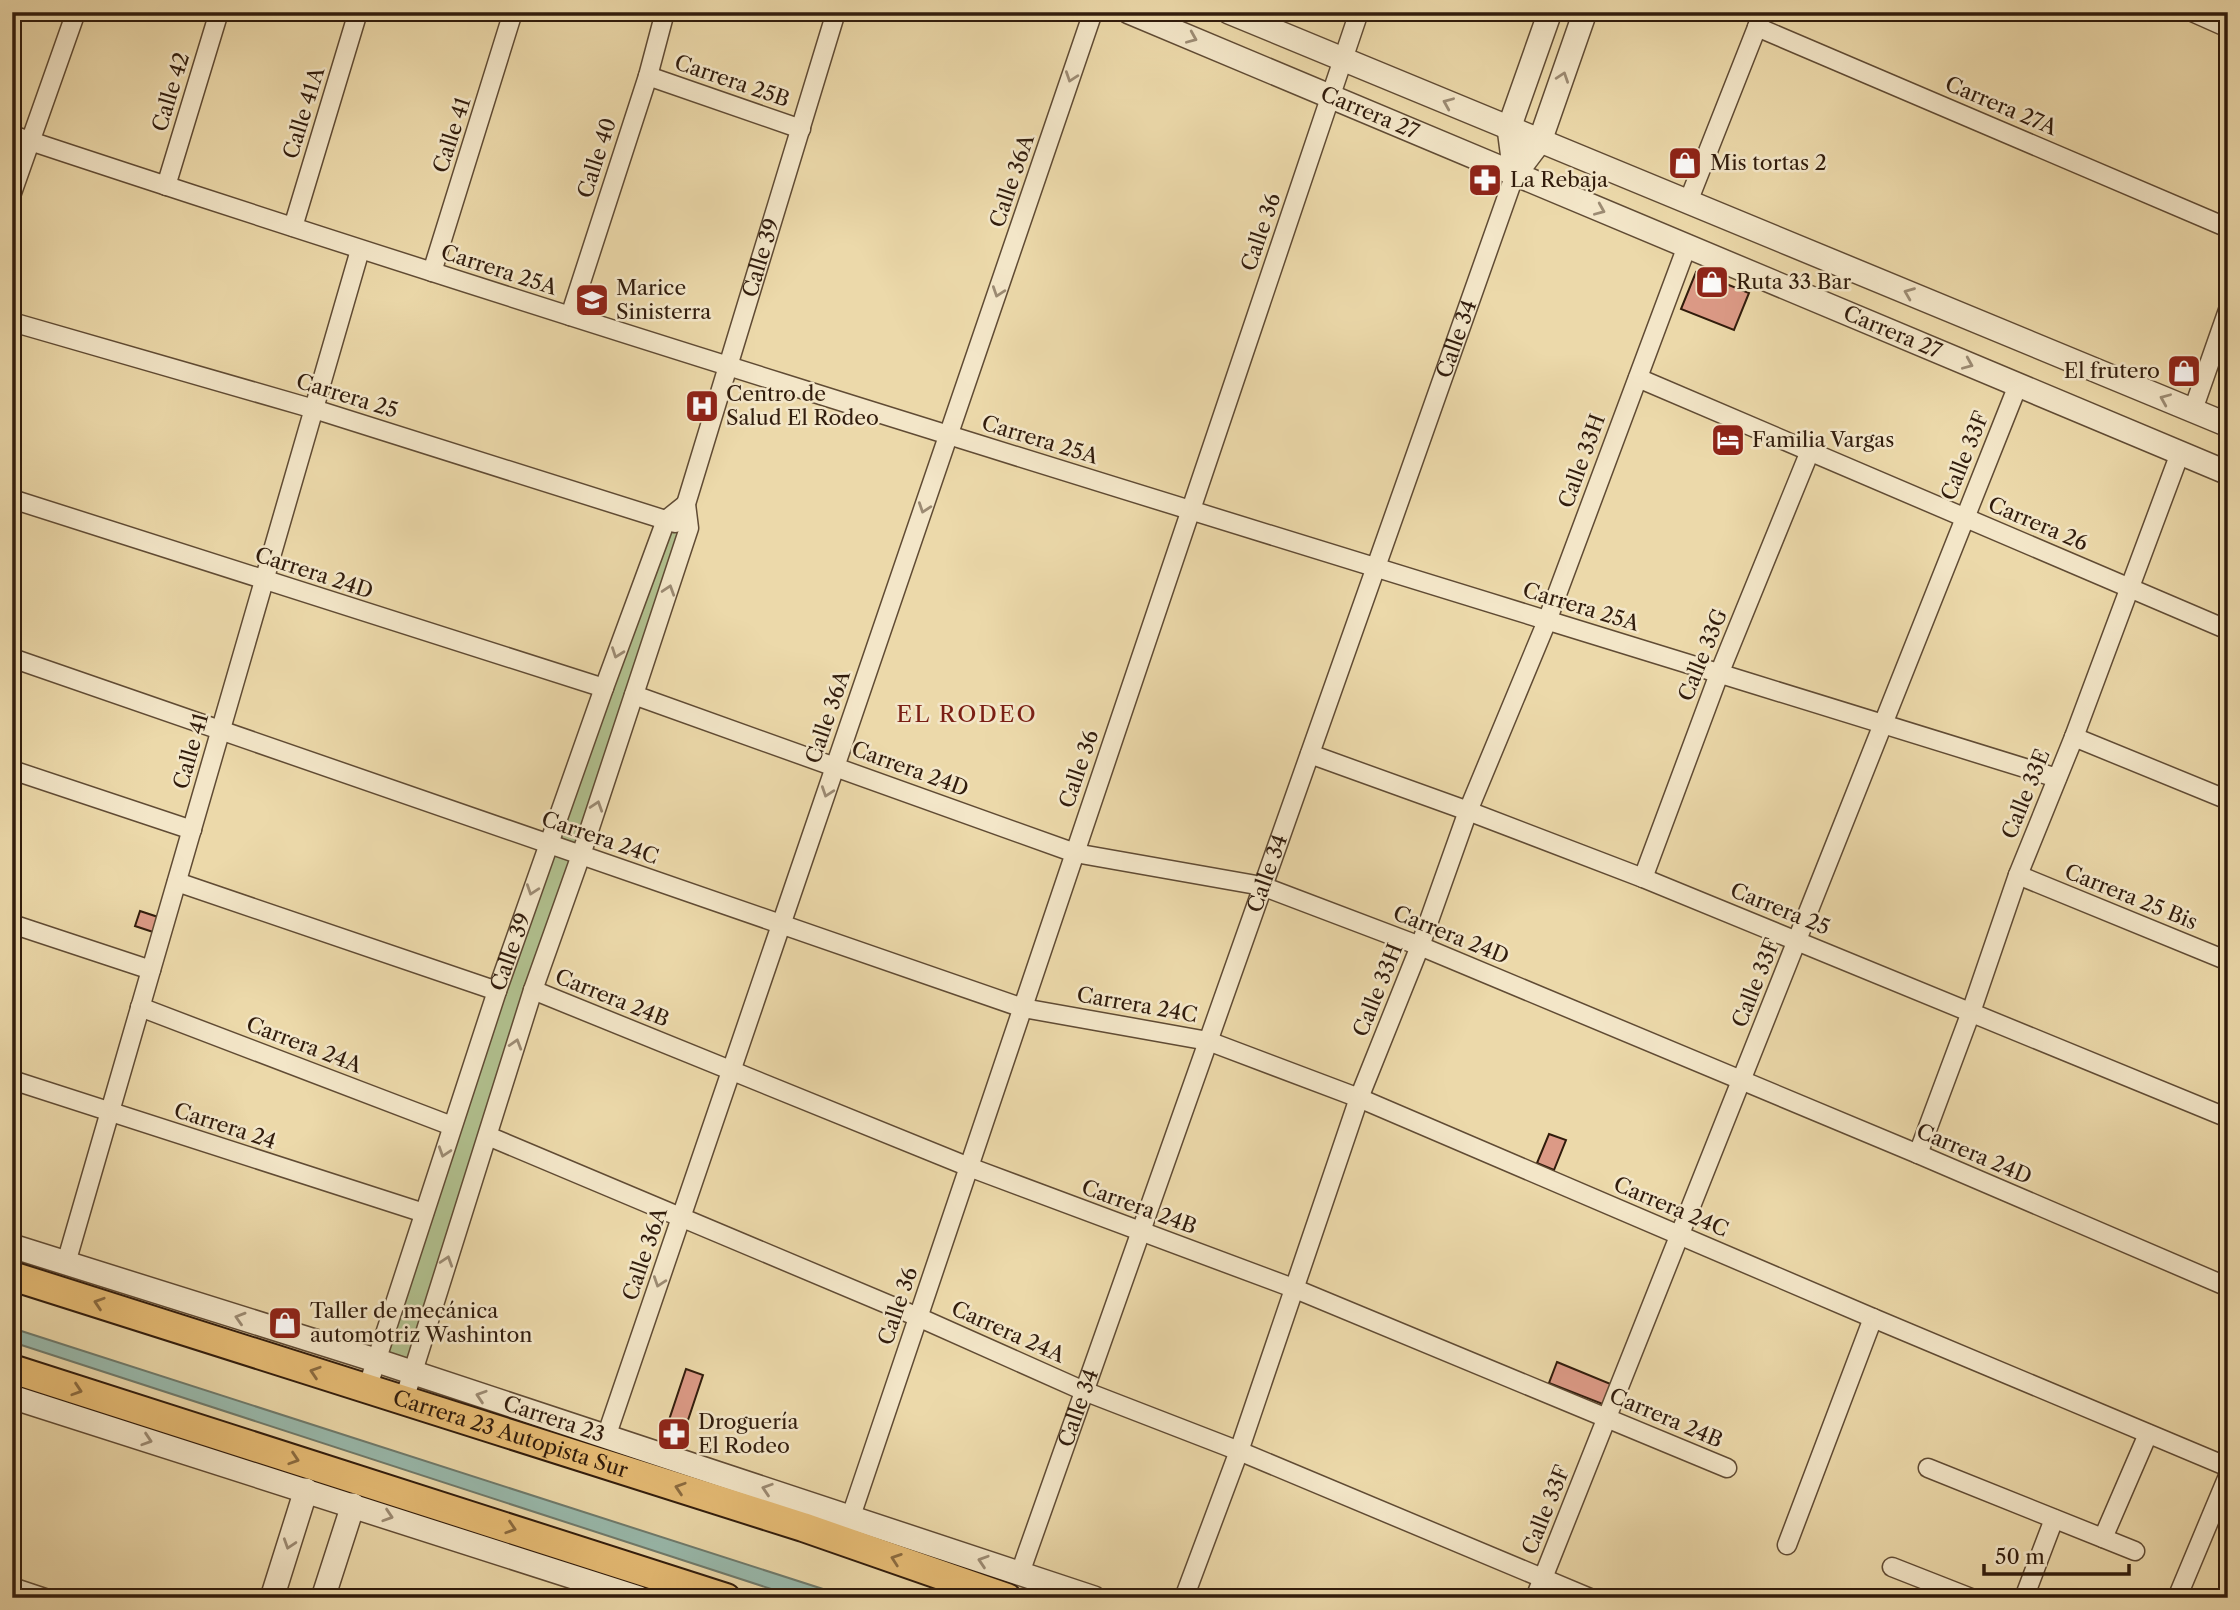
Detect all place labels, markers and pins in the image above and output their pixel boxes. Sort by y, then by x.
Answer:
shop icon: Mis tortas 2 [1666,144,1704,182]
place label: Mis tortas 2 [1710,150,1827,175]
pharmacy icon: La Rebaja [1466,161,1504,199]
place label: La Rebaja [1510,167,1609,192]
shop icon: Ruta 33 Bar [1693,263,1731,301]
place label: Ruta 33 Bar [1736,269,1852,294]
place label: Marice Sinisterra [616,275,712,324]
school or university icon: Marice Sinisterra [573,281,611,319]
shop icon: El frutero [2165,352,2203,390]
place label: El frutero [2064,358,2160,383]
place label: Centro de Salud El Rodeo [726,381,879,430]
hospital icon: Centro de Salud El Rodeo [683,387,721,425]
hotel icon: Familia Vargas [1709,421,1747,459]
place label: Familia Vargas [1752,427,1894,452]
place label: Taller de mecánica automotriz Washinton [310,1298,533,1347]
shop icon: Taller de mecánica automotriz Washinton [266,1304,304,1342]
place label: Droguería El Rodeo [698,1409,799,1458]
pharmacy icon: Droguería El Rodeo [655,1415,693,1453]

